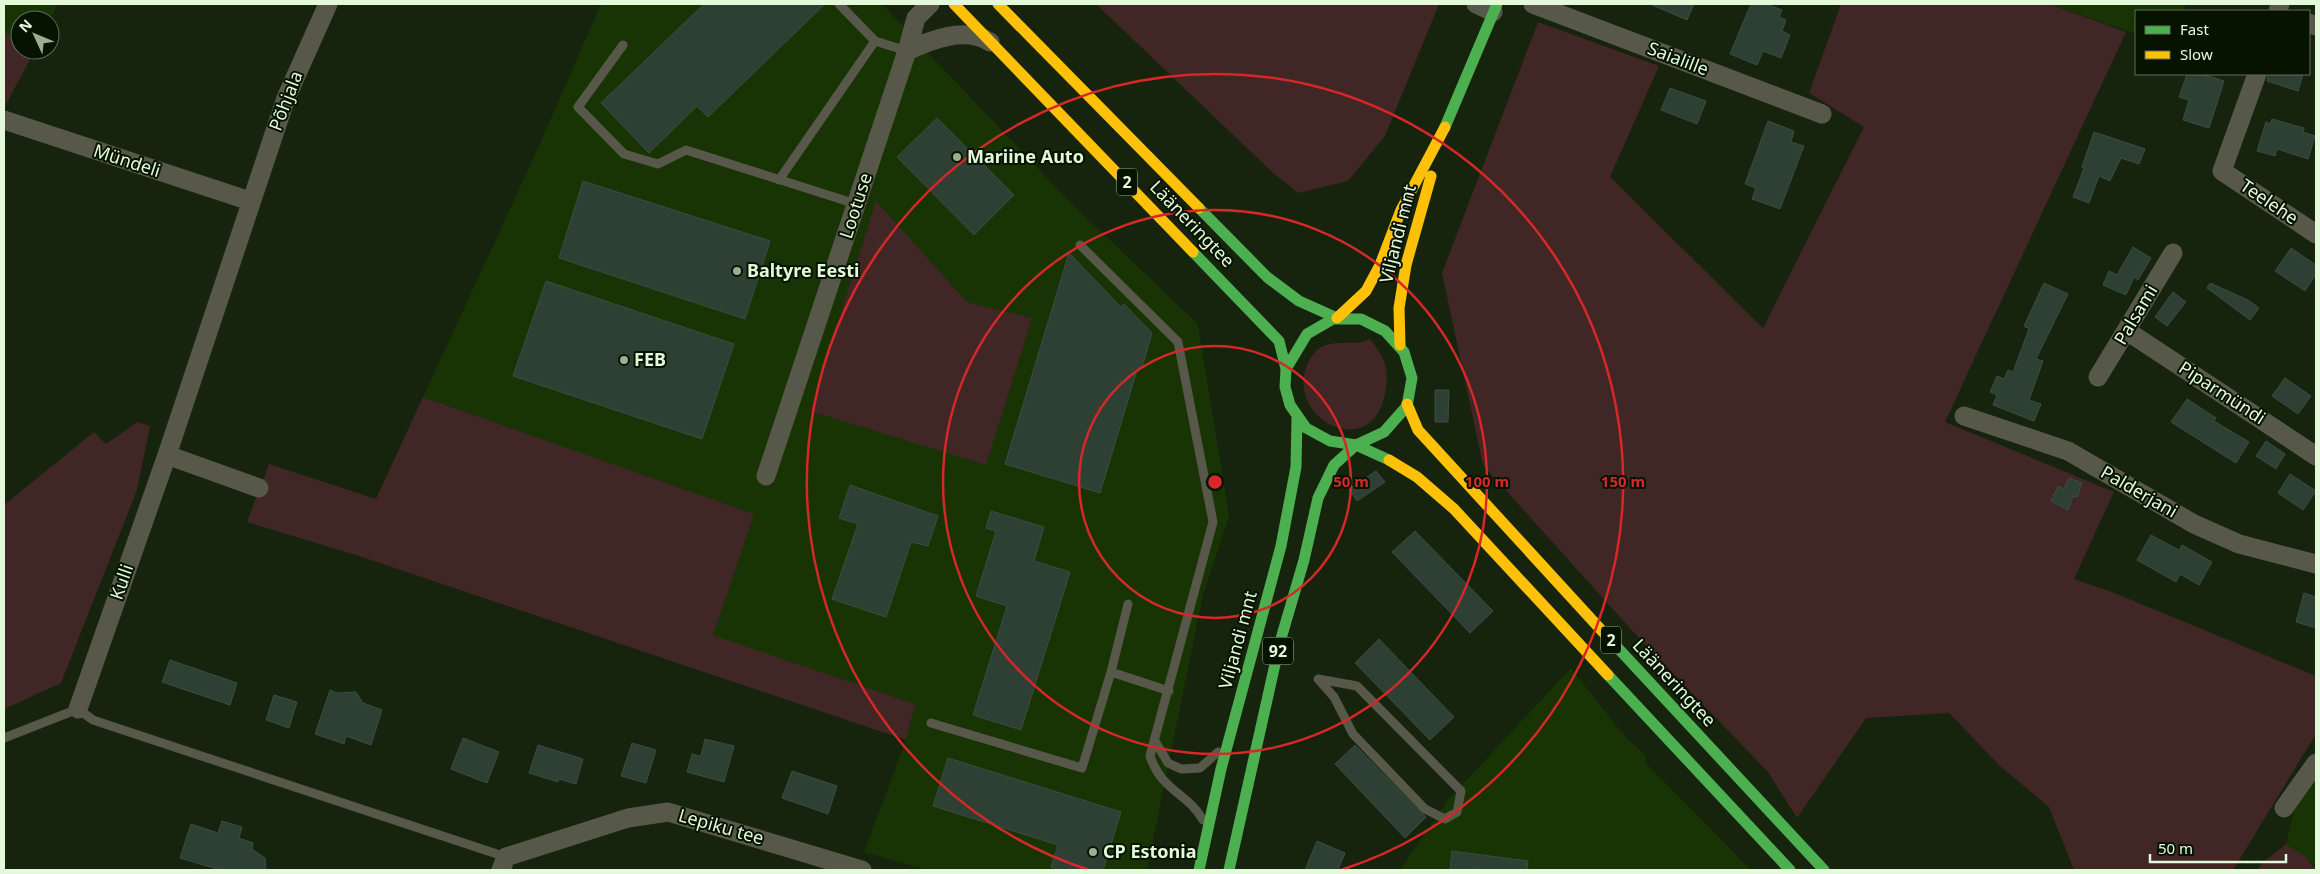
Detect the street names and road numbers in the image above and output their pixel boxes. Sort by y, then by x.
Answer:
street label: Saialille [1644,35,1712,81]
street label: Põhjala [263,67,307,134]
street label: Mündeli [91,138,164,182]
road number: 2 [1117,168,1137,196]
street label: Lootuse [833,170,877,242]
street label: Teelehe [2236,173,2303,229]
street label: Lääneringtee [1145,175,1240,272]
street label: Viljandi mnt [1373,181,1421,286]
street label: Palsami [2108,280,2162,349]
street label: Piparmündi [2175,355,2271,429]
street label: Palderjani [2097,460,2182,523]
street label: Kulli [104,561,138,603]
street label: Viljandi mnt [1212,587,1262,692]
road number: 2 [1601,626,1621,654]
street label: Lääneringtee [1628,633,1722,731]
road number: 92 [1263,637,1293,664]
street label: Lepiku tee [676,802,767,850]

